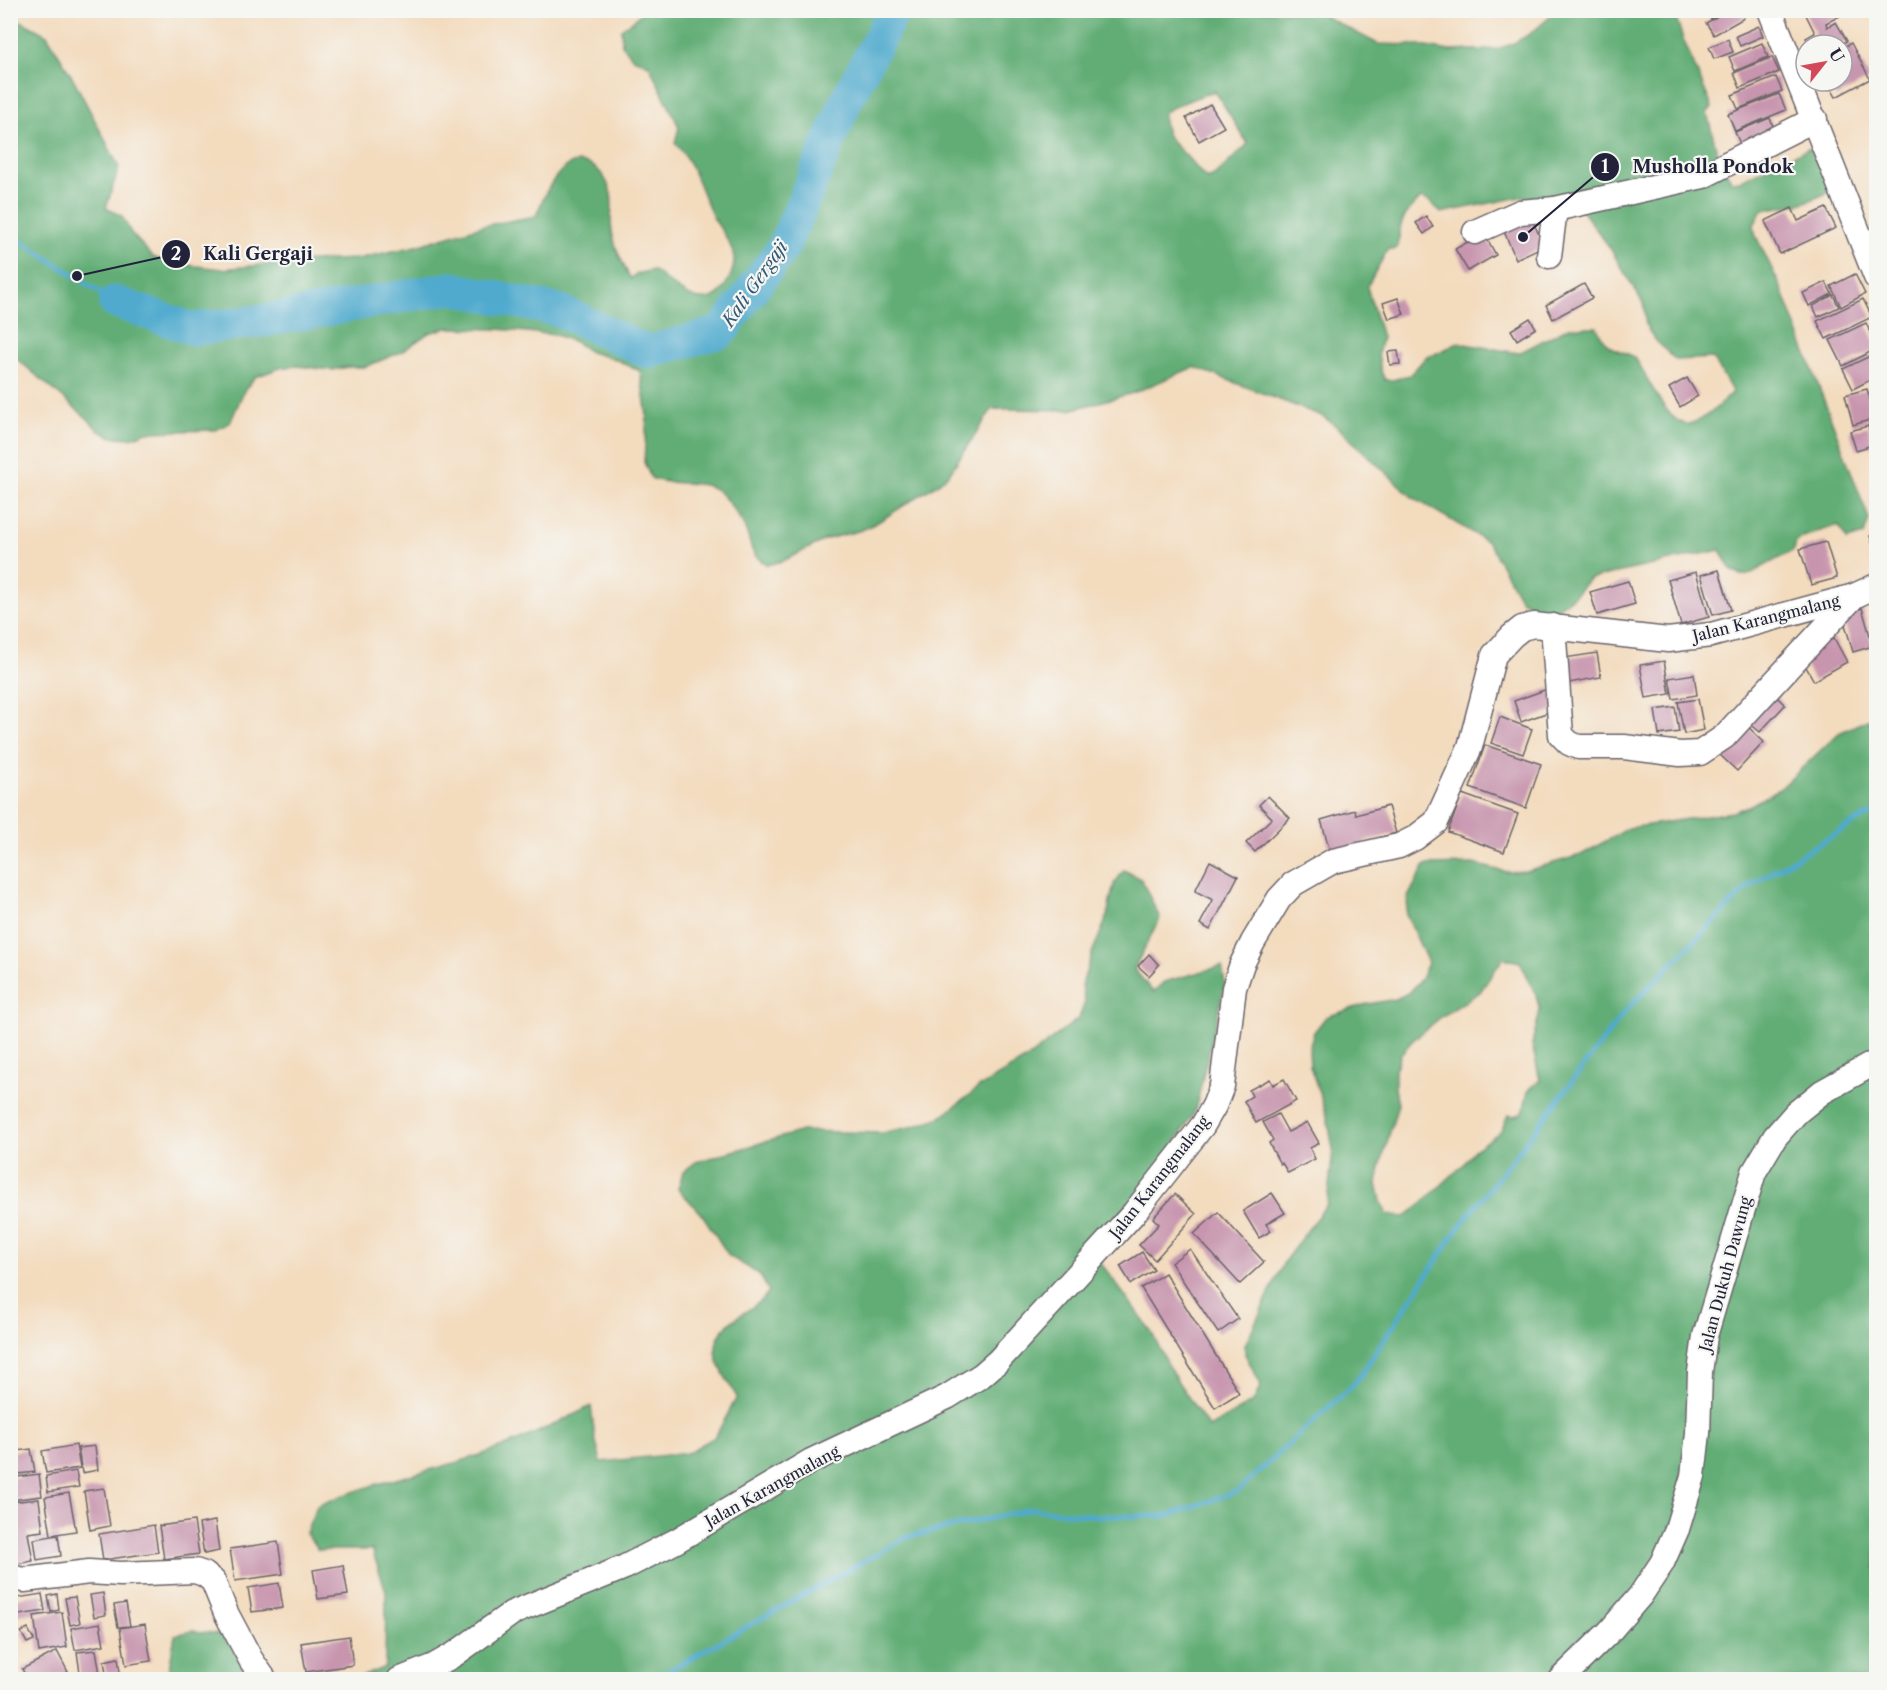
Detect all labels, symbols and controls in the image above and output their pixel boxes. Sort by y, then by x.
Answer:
north arrow [1794,33,1854,93]
text: U [1825,45,1849,66]
callout: Musholla Pondok [1590,149,1806,185]
text: 1 [1601,156,1609,178]
text: Musholla Pondok [1632,156,1795,178]
callout: Kali Gergaji [161,236,325,272]
water label: Kali Gergaji [716,236,793,333]
text: 2 [171,243,181,265]
text: Kali Gergaji [203,243,313,265]
street label: Jalan Karangmalang [1688,590,1842,647]
street label: Jalan Karangmalang [1103,1111,1214,1245]
street label: Jalan Dukuh Dawung [1694,1194,1756,1357]
street label: Jalan Karangmalang [699,1440,843,1533]

